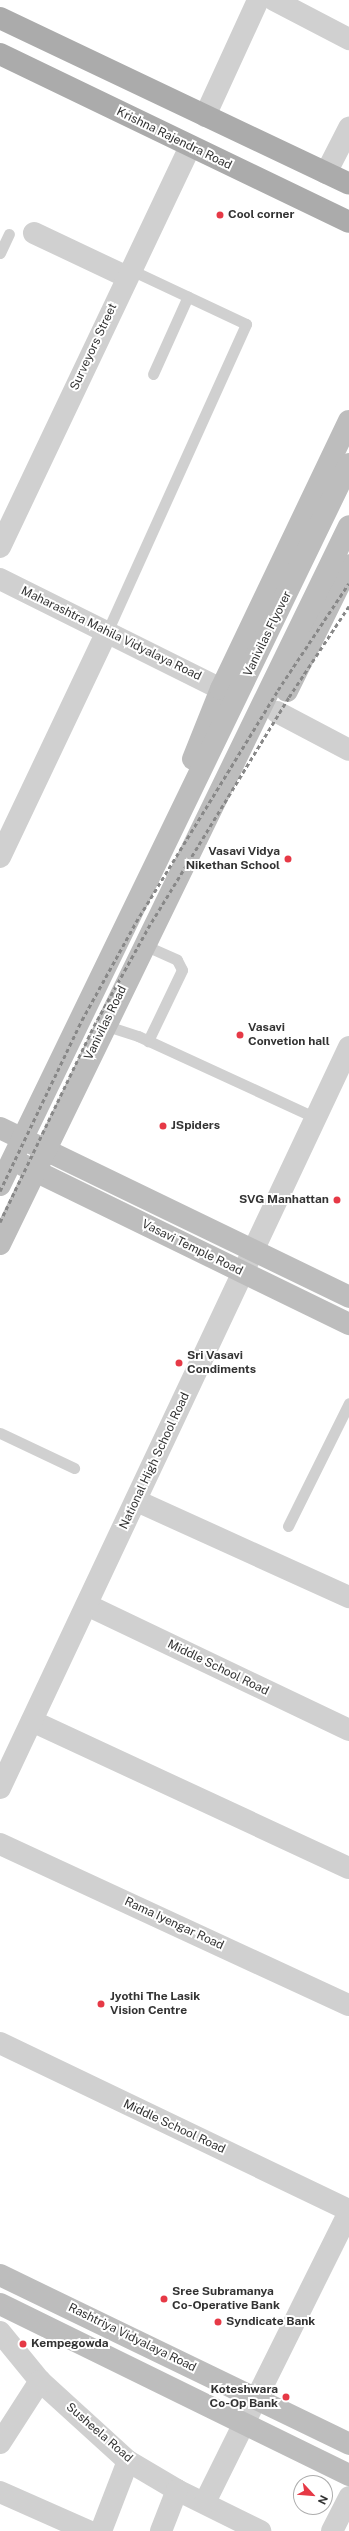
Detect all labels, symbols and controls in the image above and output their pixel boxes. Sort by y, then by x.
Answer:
street label: Krishna Rajendra Road [114,105,234,173]
place label: Cool corner [228,208,294,222]
marker: Cool corner [215,210,225,220]
street label: Surveyors Street [68,301,120,393]
street label: Maharashtra Mahila Vidyalaya Road [18,584,204,684]
street label: Vanivilas Flyover [241,589,295,679]
place label: Vasavi Vidya Nikethan School [186,845,280,873]
marker: Vasavi Vidya Nikethan School [283,854,293,864]
street label: Vanivilas Road [82,984,130,1062]
place label: Vasavi Convetion hall [248,1021,330,1049]
marker: Vasavi Convetion hall [235,1030,245,1040]
place label: JSpiders [171,1119,220,1133]
marker: JSpiders [158,1121,168,1131]
place label: SVG Manhattan [239,1193,329,1207]
marker: SVG Manhattan [332,1195,342,1205]
street label: Vasavi Temple Road [139,1217,245,1279]
place label: Sri Vasavi Condiments [187,1349,256,1377]
marker: Sri Vasavi Condiments [174,1358,184,1368]
street label: National High School Road [117,1390,193,1532]
street label: Middle School Road [165,1637,271,1699]
street label: Rama Iyengar Road [122,1895,226,1953]
place label: Jyothi The Lasik Vision Centre [110,1990,200,2018]
marker: Jyothi The Lasik Vision Centre [95,1998,107,2010]
street label: Middle School Road [121,2097,227,2157]
place label: Sree Subramanya Co-Operative Bank [172,2285,280,2313]
marker: Sree Subramanya Co-Operative Bank [159,2294,169,2304]
street label: Rashtriya Vidyalaya Road [66,2301,198,2375]
place label: Syndicate Bank [226,2315,315,2329]
marker: Syndicate Bank [213,2317,223,2327]
place label: Kempegowda [31,2337,109,2351]
marker: Kempegowda [18,2339,28,2349]
place label: Koteshwara Co-Op Bank [210,2383,278,2411]
marker: Koteshwara Co-Op Bank [281,2392,291,2402]
street label: Susheela Road [63,2400,135,2466]
north arrow [293,2475,333,2515]
text: N [316,2493,330,2506]

